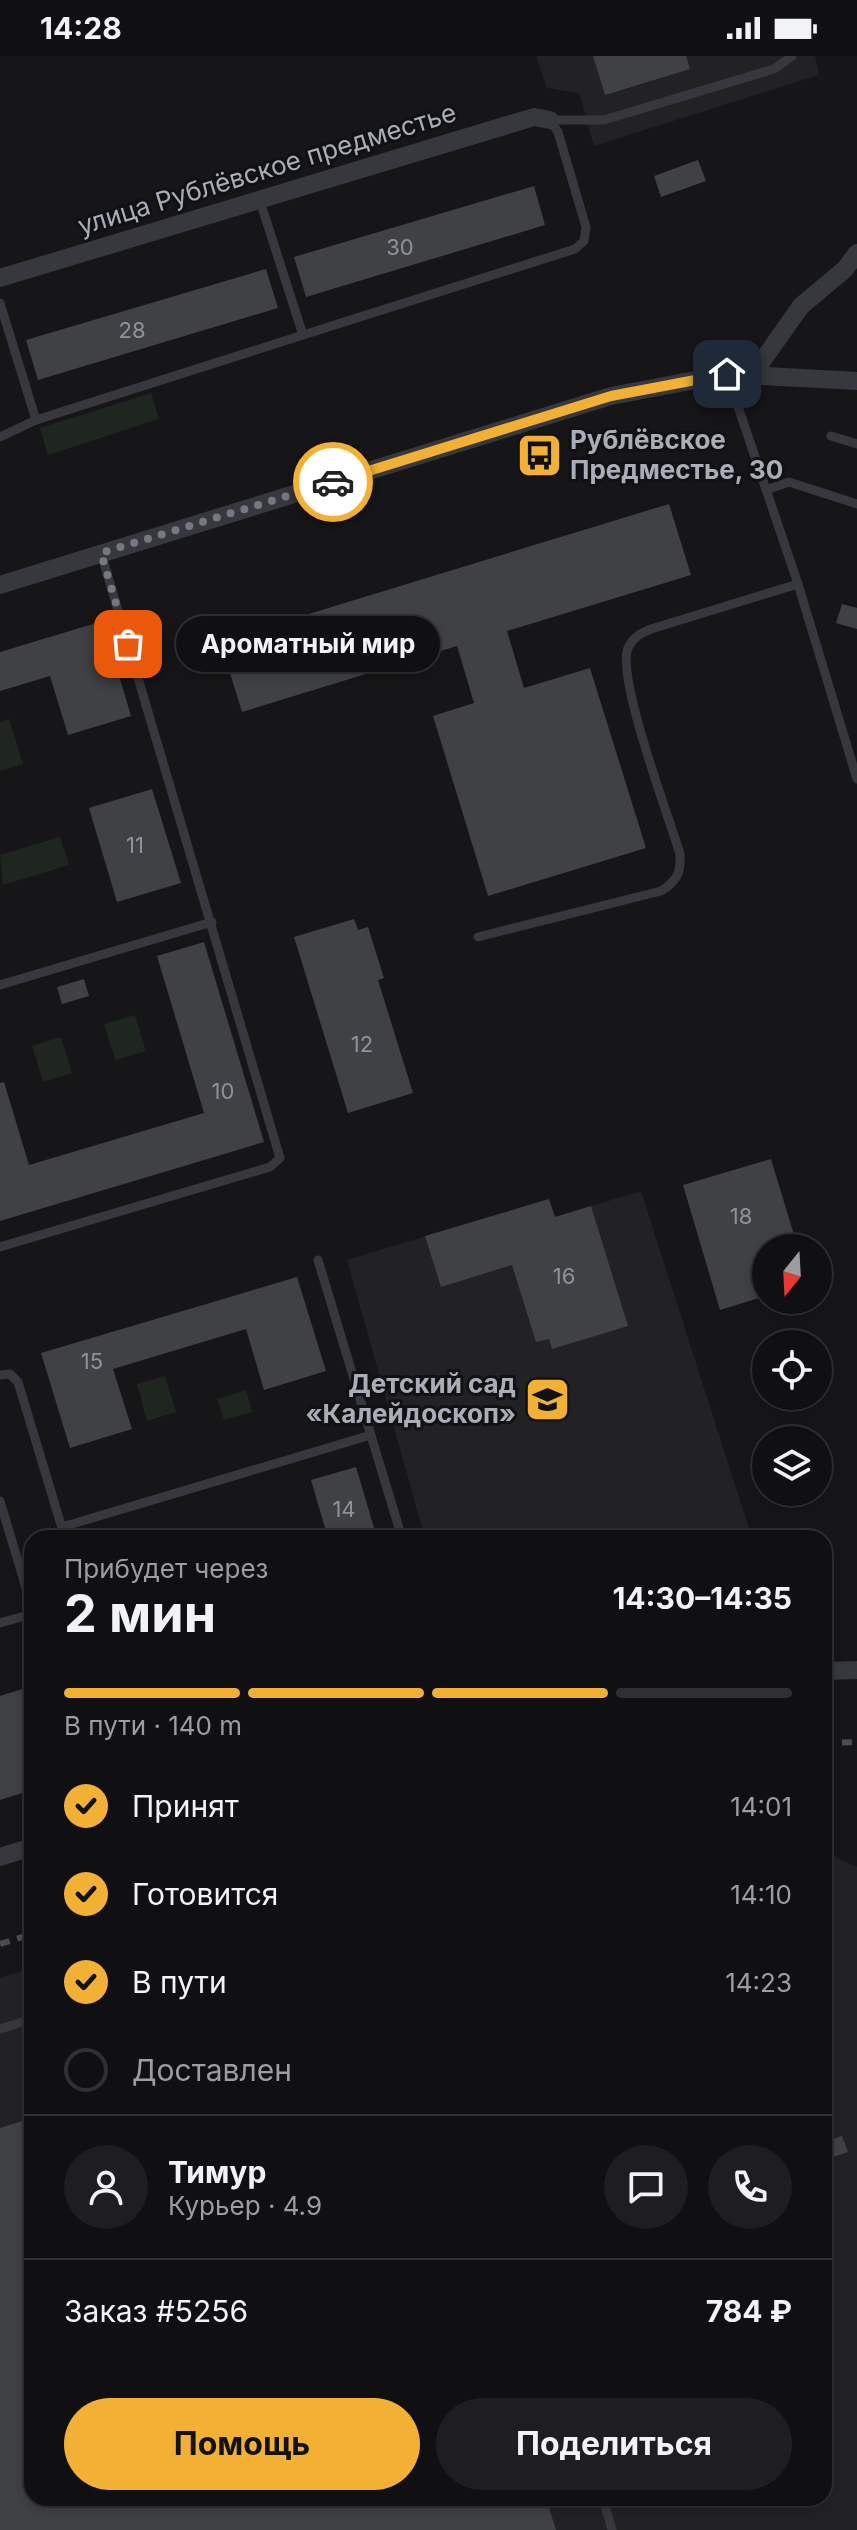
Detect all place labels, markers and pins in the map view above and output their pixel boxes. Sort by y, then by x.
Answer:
pin [693,340,761,408]
place label: Рублёвское Предместье, 30 [570,424,783,485]
bus stop icon: Рублёвское Предместье, 30 [515,431,563,479]
pin [94,610,162,678]
callout: Ароматный мир [176,616,440,672]
place label: Детский сад «Калейдоскоп» [305,1368,516,1429]
school or university icon: Детский сад «Калейдоскоп» [523,1375,571,1423]

